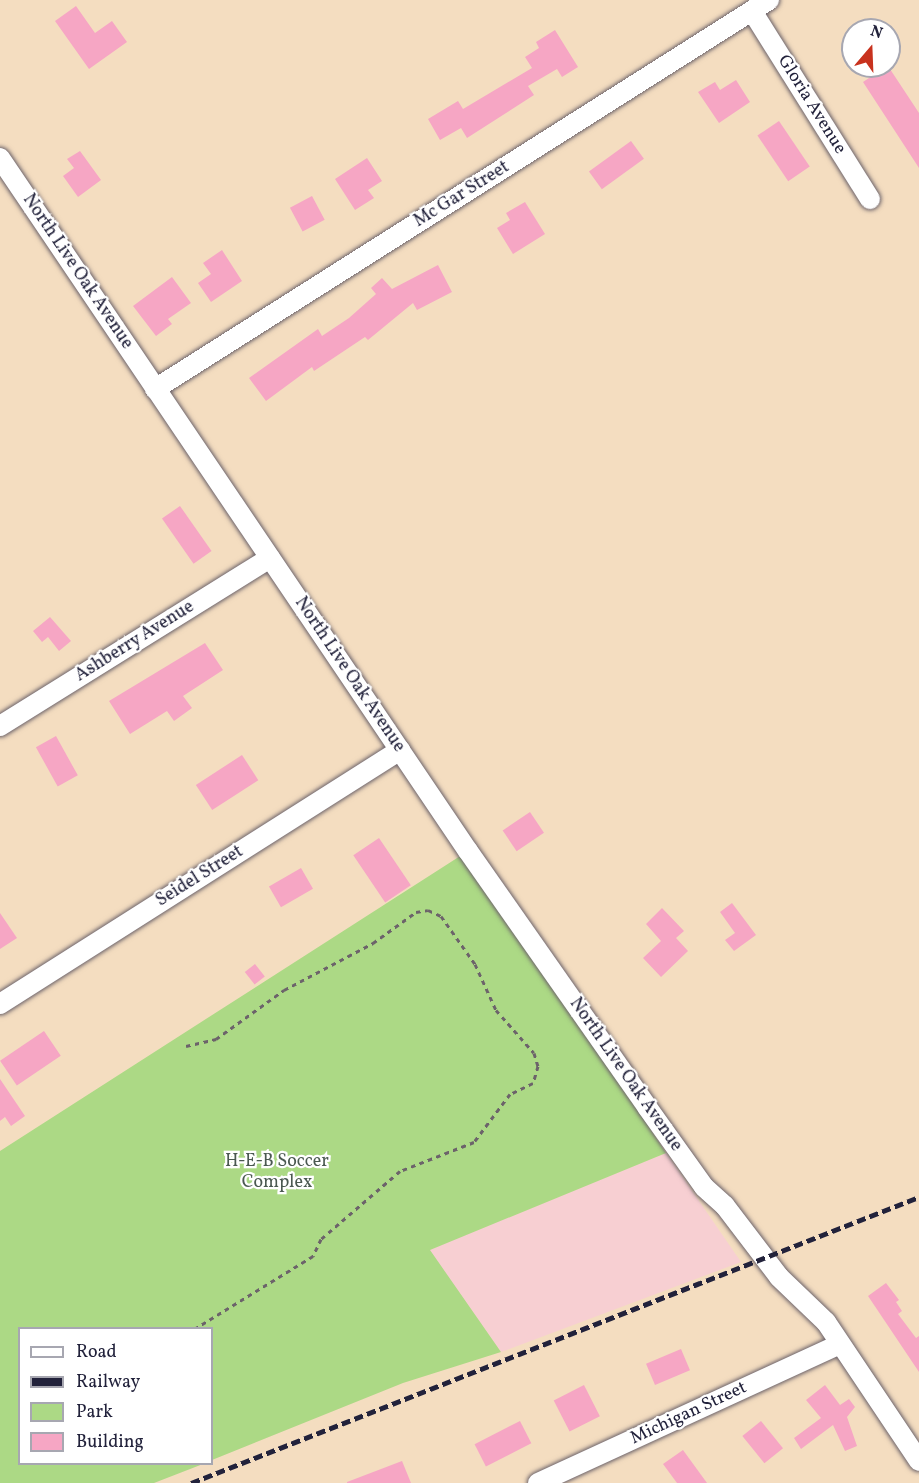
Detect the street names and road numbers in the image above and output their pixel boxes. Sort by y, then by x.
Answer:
street label: Gloria Avenue [772,52,850,158]
street label: Mc Gar Street [410,157,514,233]
street label: North Live Oak Avenue [17,190,137,354]
street label: North Live Oak Avenue [289,593,409,757]
street label: Ashberry Avenue [71,597,199,687]
street label: Seidel Street [152,842,248,912]
street label: North Live Oak Avenue [564,994,686,1156]
street label: Michigan Street [628,1378,750,1450]

